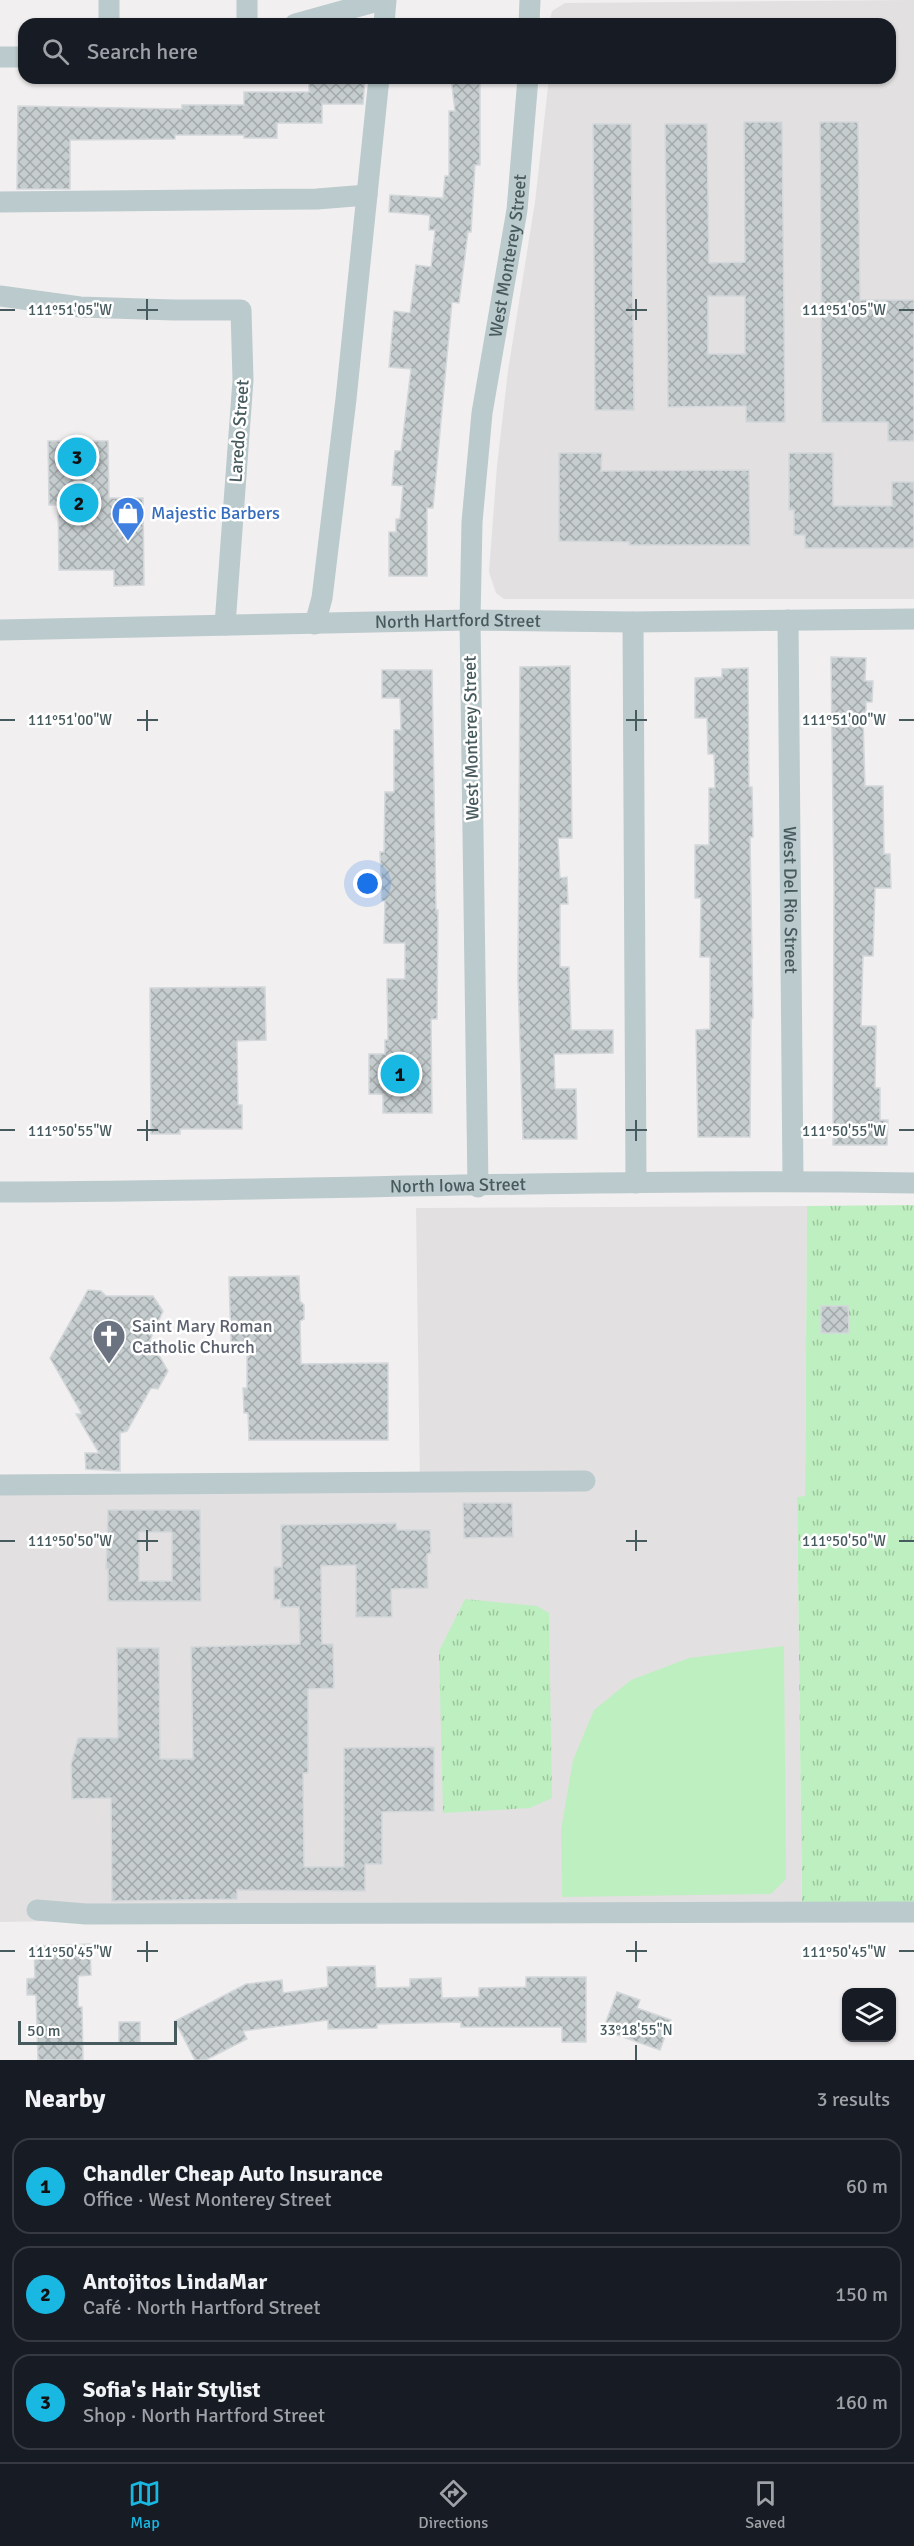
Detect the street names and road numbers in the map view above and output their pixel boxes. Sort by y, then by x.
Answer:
street label: West Monterey Street [484,173,531,339]
street label: Laredo Street [224,379,254,483]
street label: North Hartford Street [375,609,541,633]
street label: West Monterey Street [459,655,483,821]
street label: West Del Rio Street [779,826,802,974]
street label: North Iowa Street [390,1173,526,1197]

